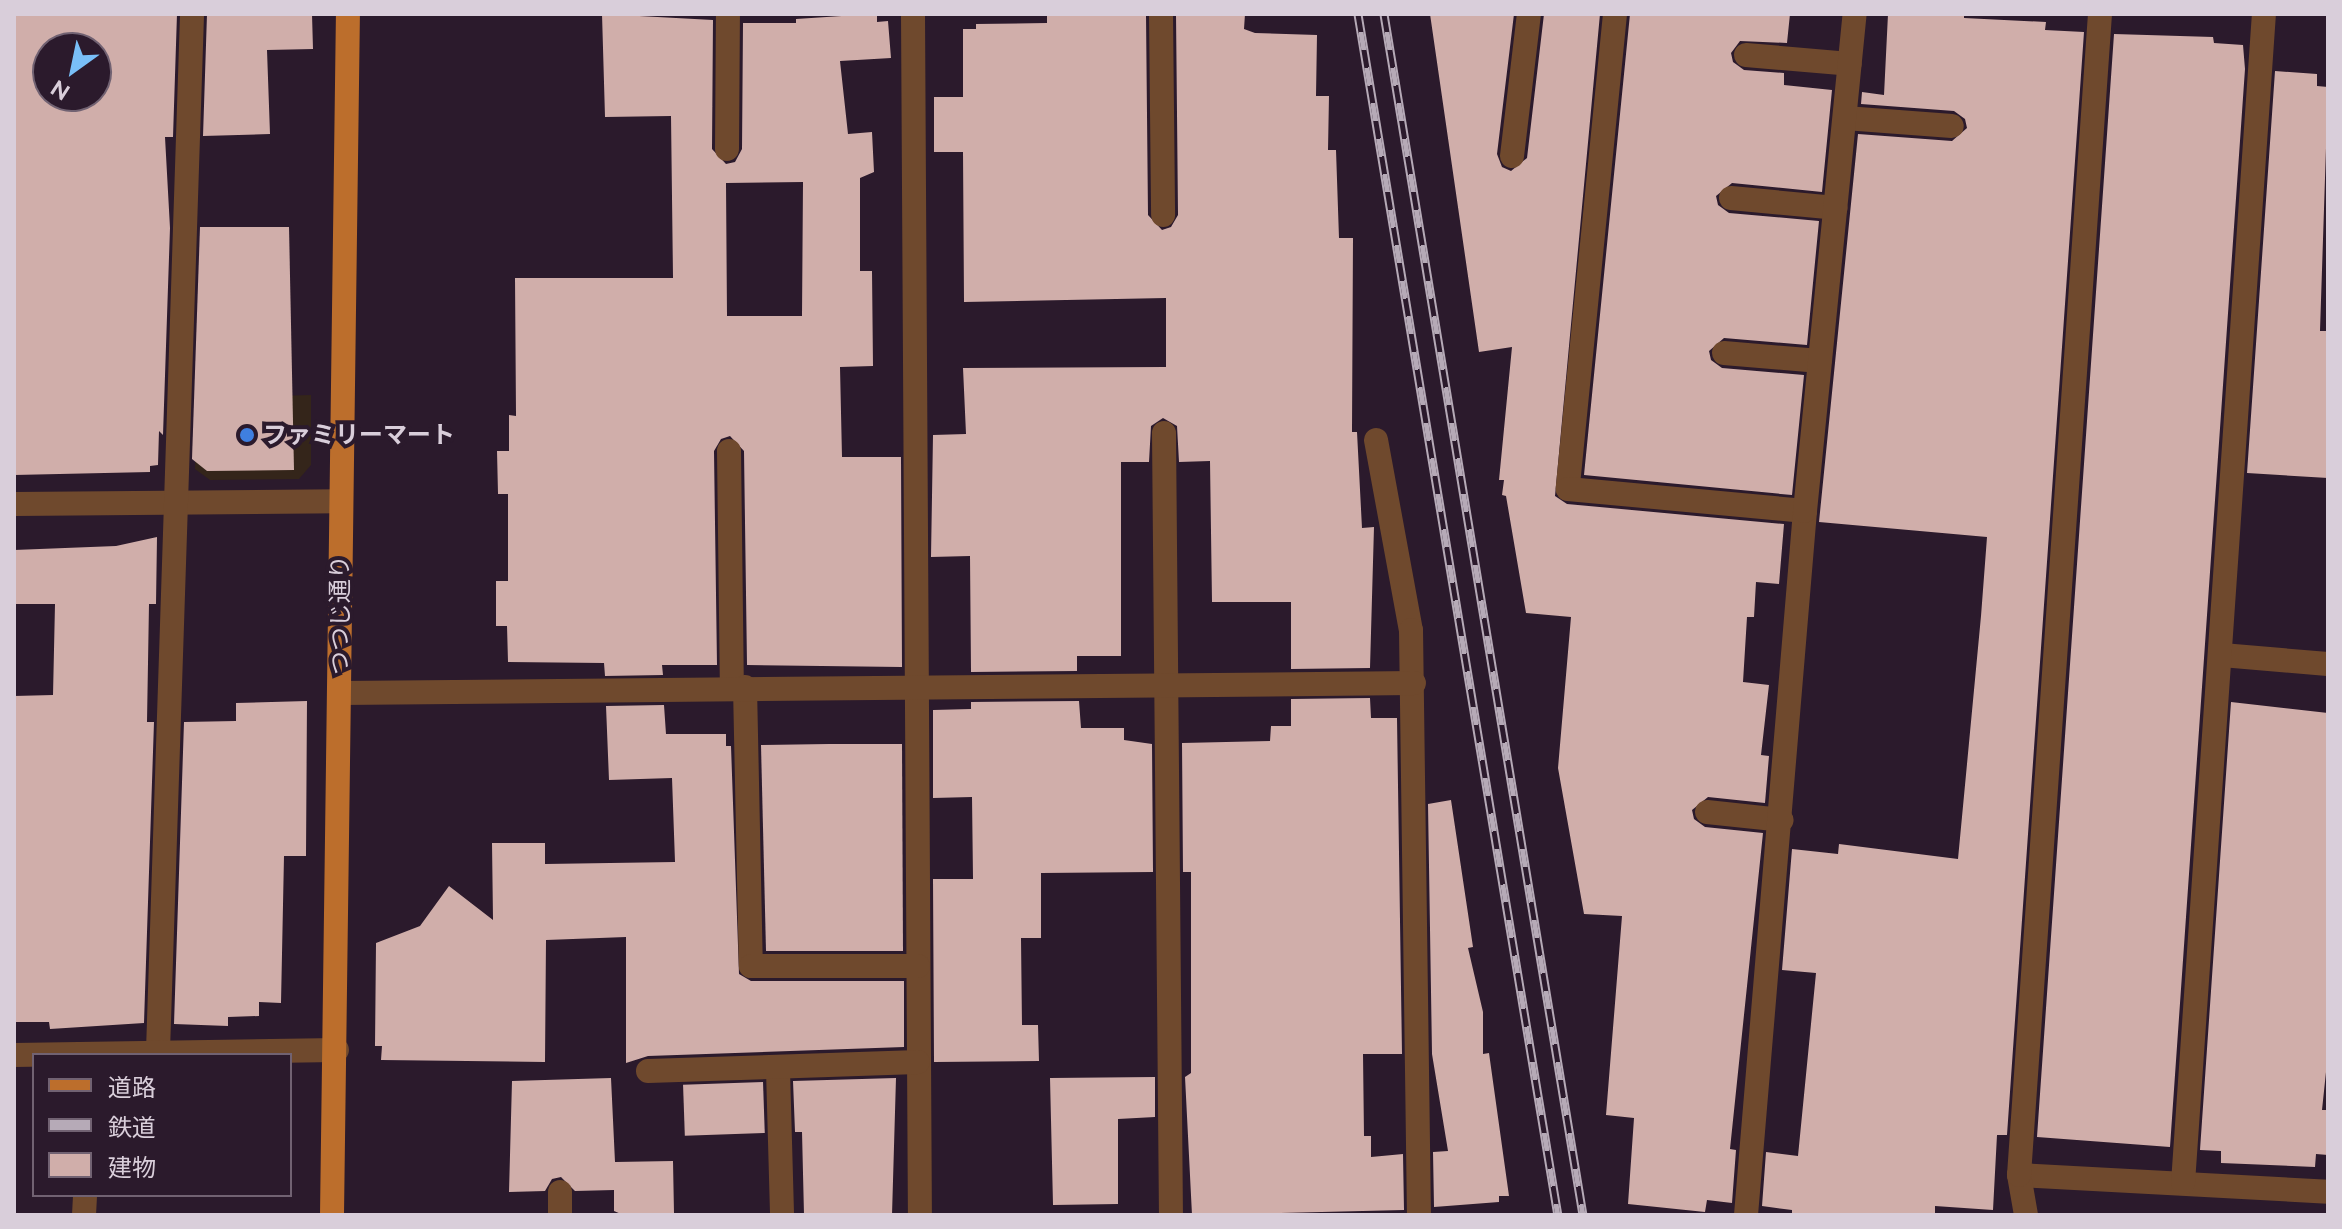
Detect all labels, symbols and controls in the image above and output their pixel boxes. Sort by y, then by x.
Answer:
north arrow [32,32,112,112]
text: N [46,75,74,106]
place label: ファミリーマート [263,421,455,449]
marker: ファミリーマート [238,426,256,444]
street label: つつじ通り [326,555,354,675]
legend [32,1053,292,1197]
text: 道路 [108,1073,156,1102]
text: 鉄道 [108,1113,156,1142]
text: 建物 [108,1153,156,1182]

